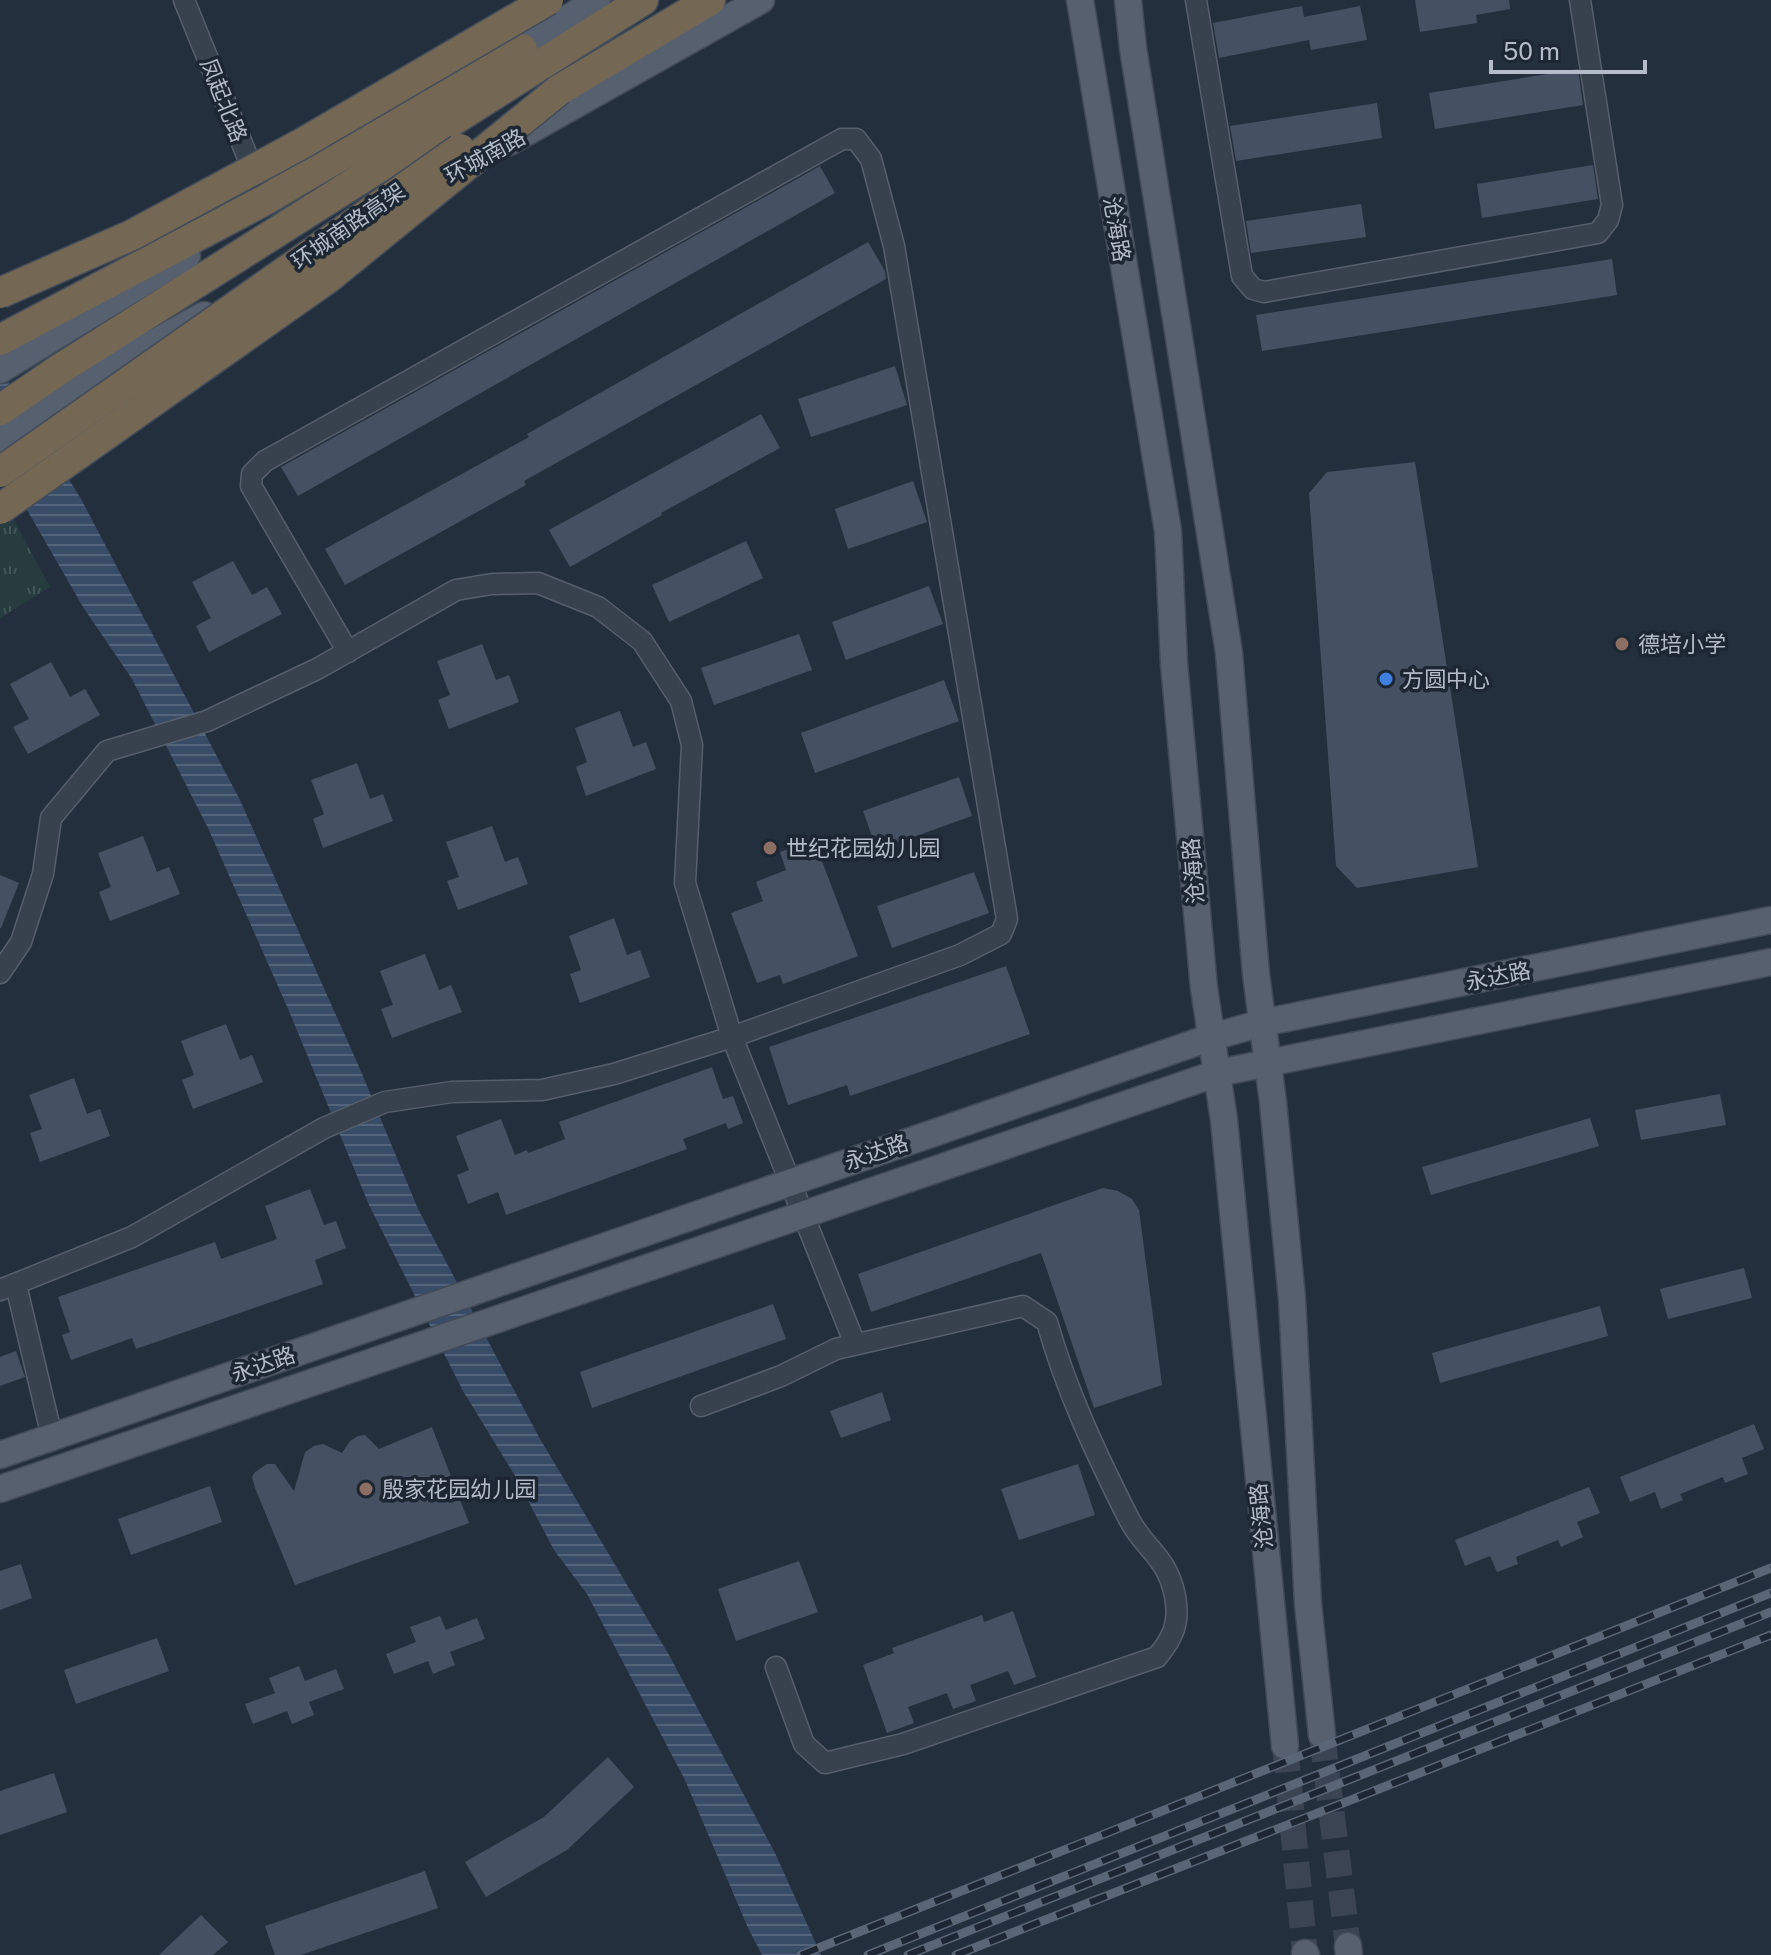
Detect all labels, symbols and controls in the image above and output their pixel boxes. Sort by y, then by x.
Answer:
scale bar [1491,24,1645,74]
text: 50 m [1503,37,1560,65]
street label: 凤起北路 [195,54,253,146]
street label: 环城南路 [440,123,530,189]
street label: 环城南路高架 [286,177,410,275]
street label: 沧海路 [1098,194,1136,264]
place label: 德培小学 [1638,631,1726,657]
marker: 德培小学 [1613,635,1631,653]
place label: 方圆中心 [1402,666,1490,692]
marker: 方圆中心 [1377,670,1395,688]
place label: 世纪花园幼儿园 [786,835,940,861]
street label: 沧海路 [1177,837,1209,905]
marker: 世纪花园幼儿园 [761,839,779,857]
street label: 永达路 [1463,957,1533,995]
street label: 永达路 [841,1129,911,1175]
street label: 永达路 [228,1341,298,1387]
place label: 殷家花园幼儿园 [382,1476,536,1502]
marker: 殷家花园幼儿园 [357,1480,375,1498]
street label: 沧海路 [1245,1482,1277,1550]

